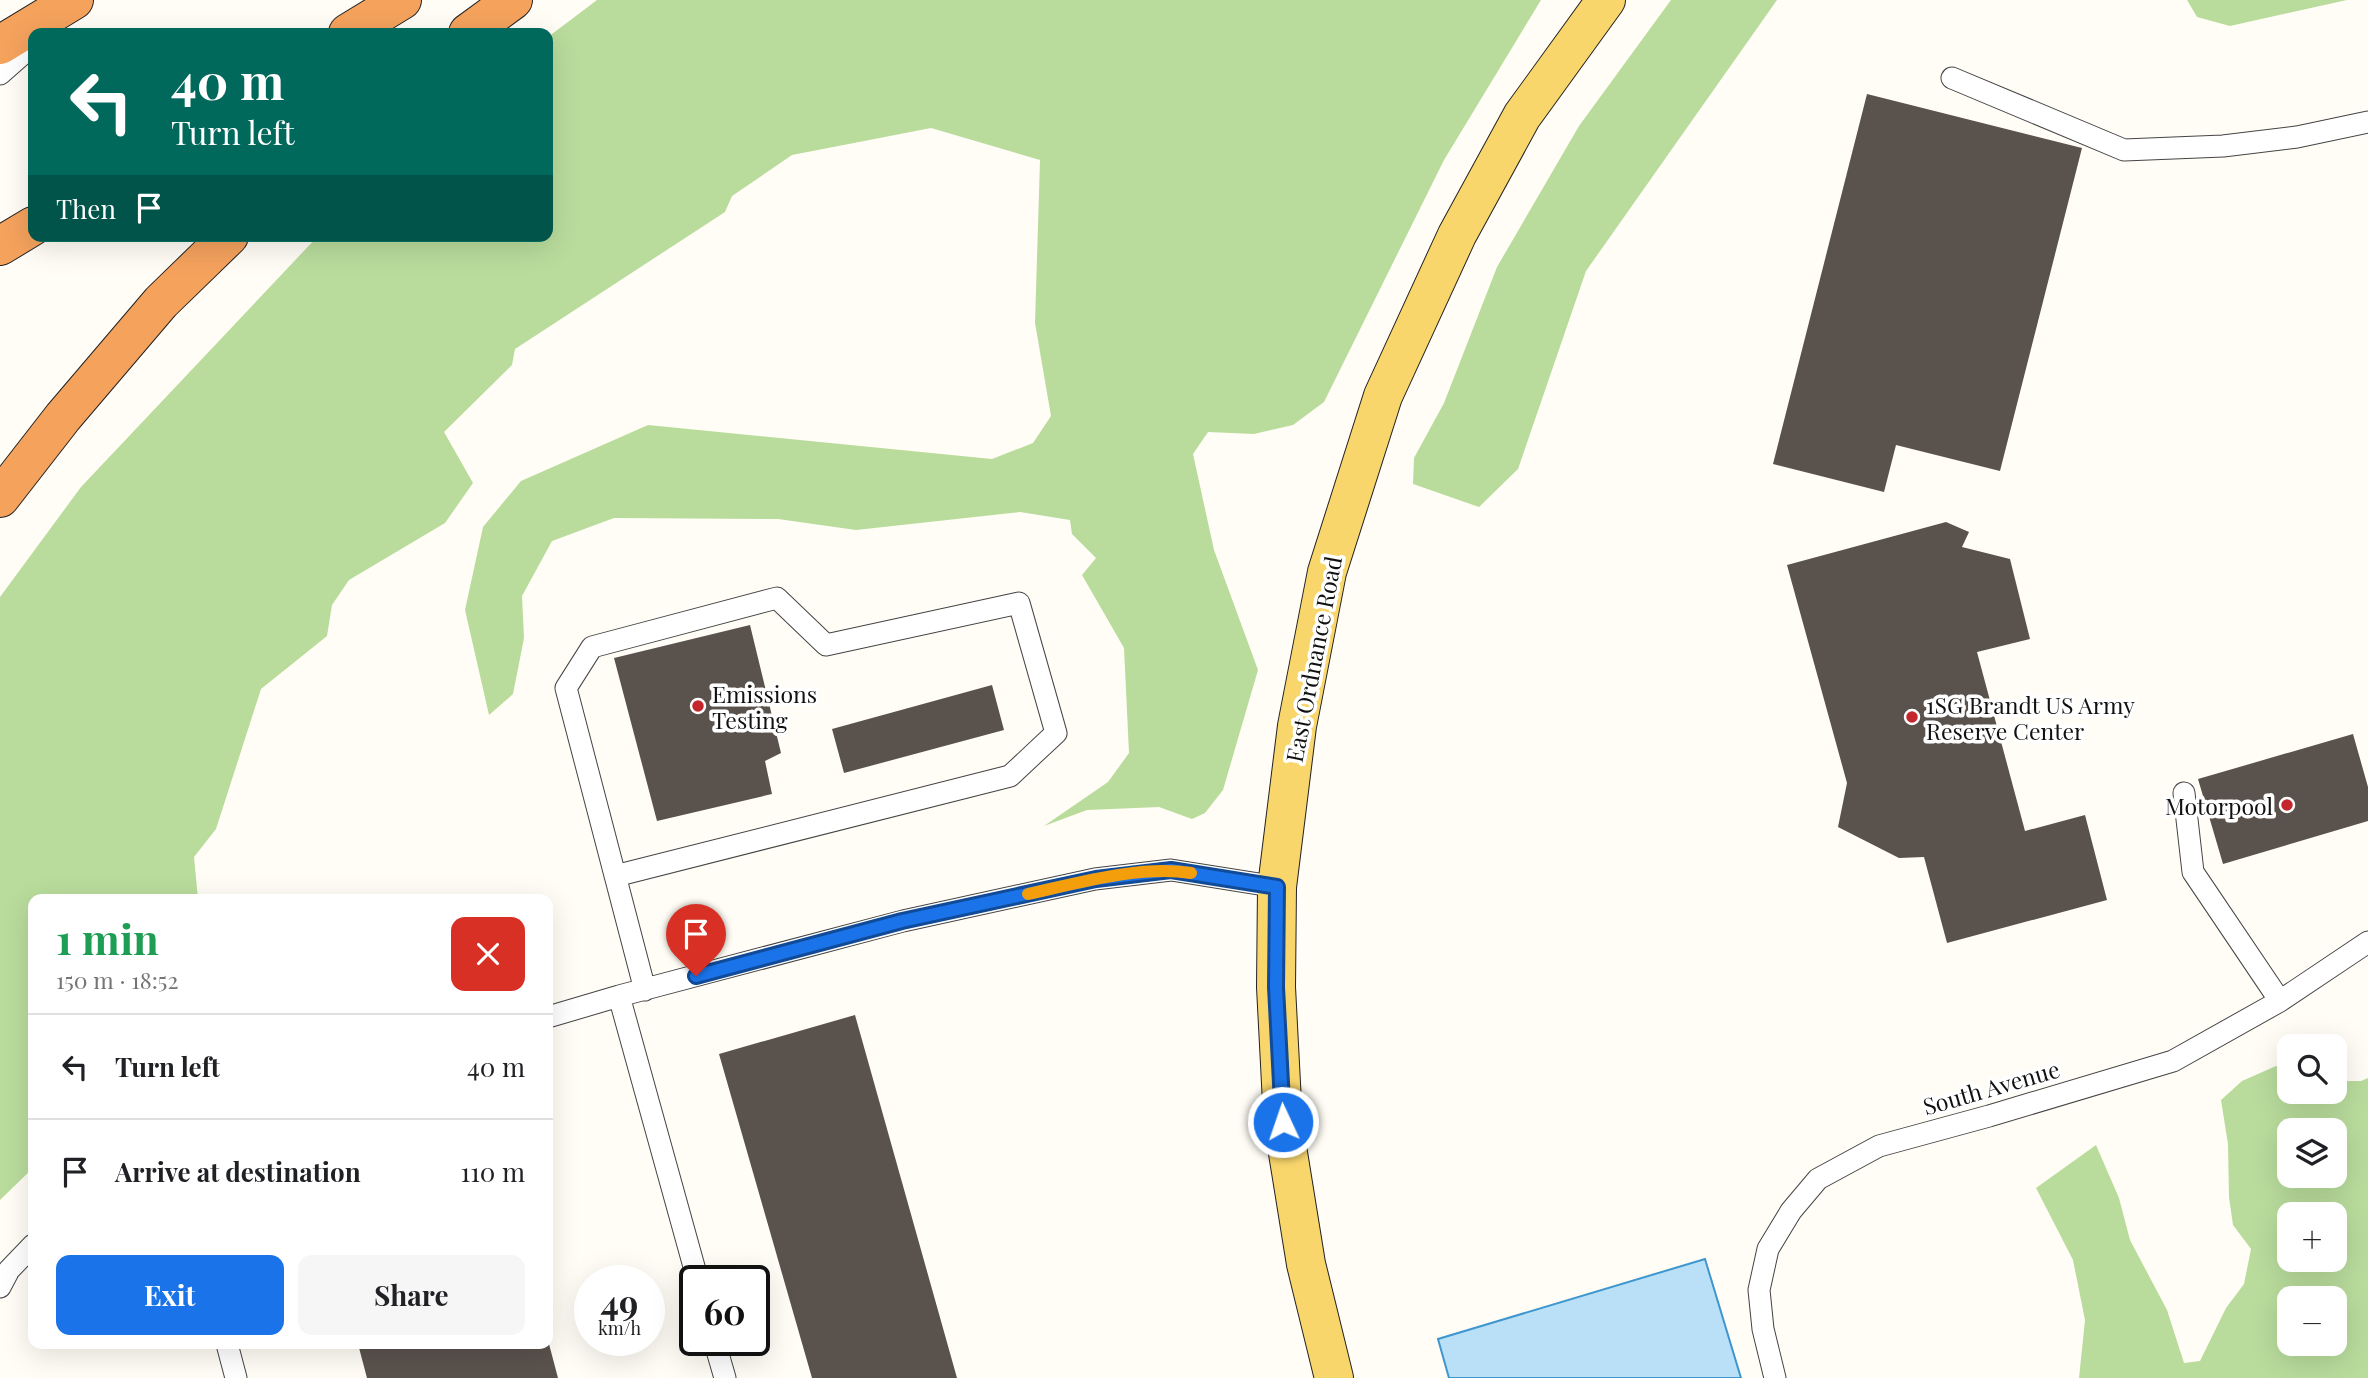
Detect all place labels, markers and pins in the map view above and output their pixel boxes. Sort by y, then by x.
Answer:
place label: Emissions Testing [712,678,817,735]
place label: 1SG Brandt US Army Reserve Center [1926,689,2135,746]
marker: Emissions Testing [690,698,706,714]
marker: 1SG Brandt US Army Reserve Center [1904,709,1920,725]
place label: Motorpool [2165,790,2273,821]
marker: Motorpool [2279,797,2295,813]
pin [666,904,726,976]

